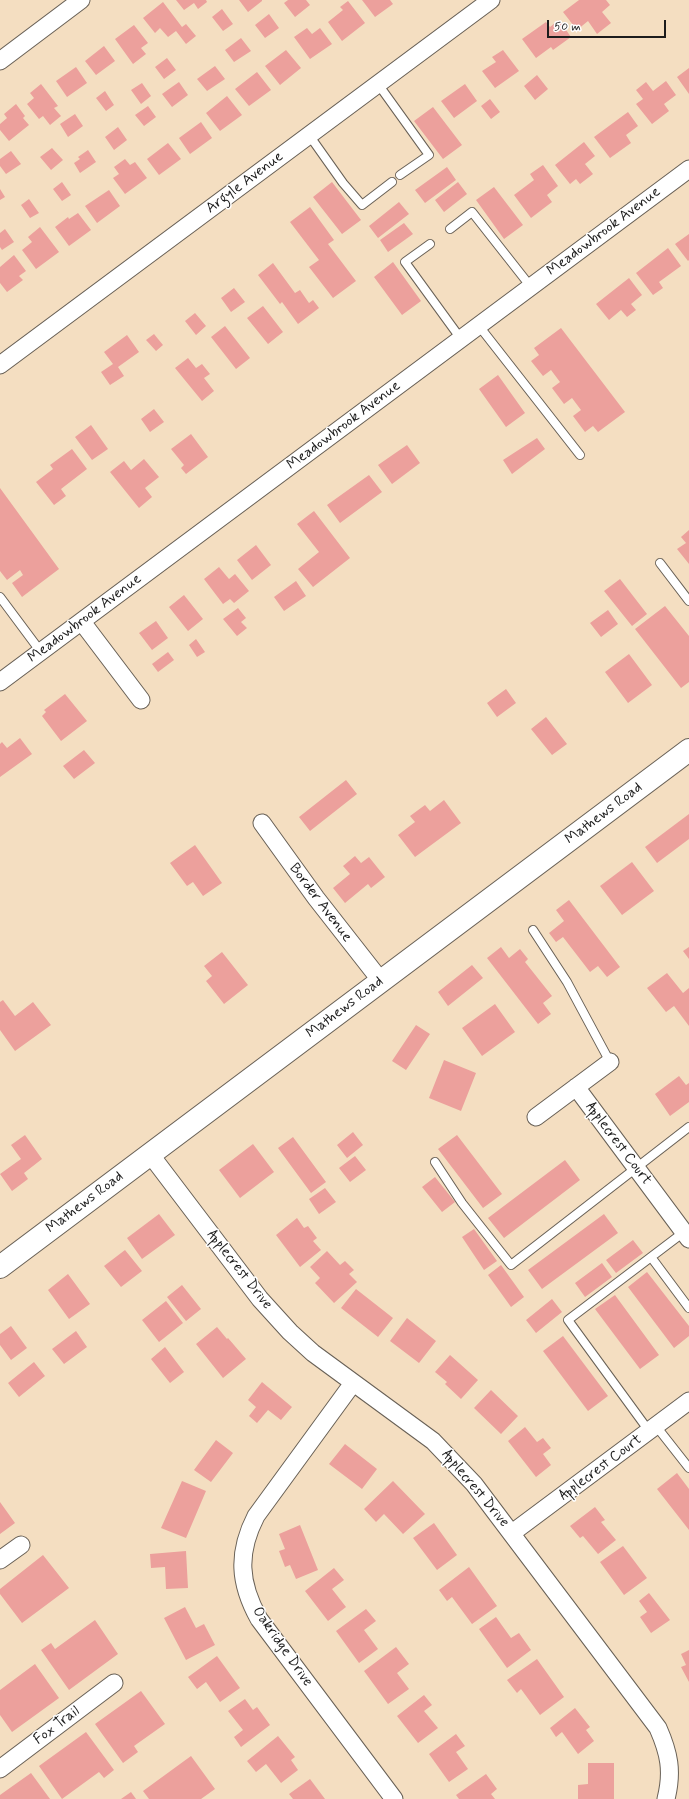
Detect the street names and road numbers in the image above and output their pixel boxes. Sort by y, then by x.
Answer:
street label: Argyle Avenue [203,148,287,218]
street label: Meadowbrook Avenue [544,183,664,281]
street label: Meadowbrook Avenue [284,377,404,475]
street label: Meadowbrook Avenue [25,570,145,668]
street label: Mathews Road [562,779,646,849]
street label: Border Avenue [285,860,355,946]
street label: Mathews Road [303,973,387,1043]
street label: Applecrest Court [581,1099,655,1189]
street label: Mathews Road [43,1168,127,1238]
street label: Applecrest Drive [202,1227,276,1313]
street label: Applecrest Court [556,1431,646,1505]
street label: Applecrest Drive [437,1446,513,1532]
street label: Oakridge Drive [248,1604,316,1690]
street label: Fox Trail [30,1703,84,1749]

